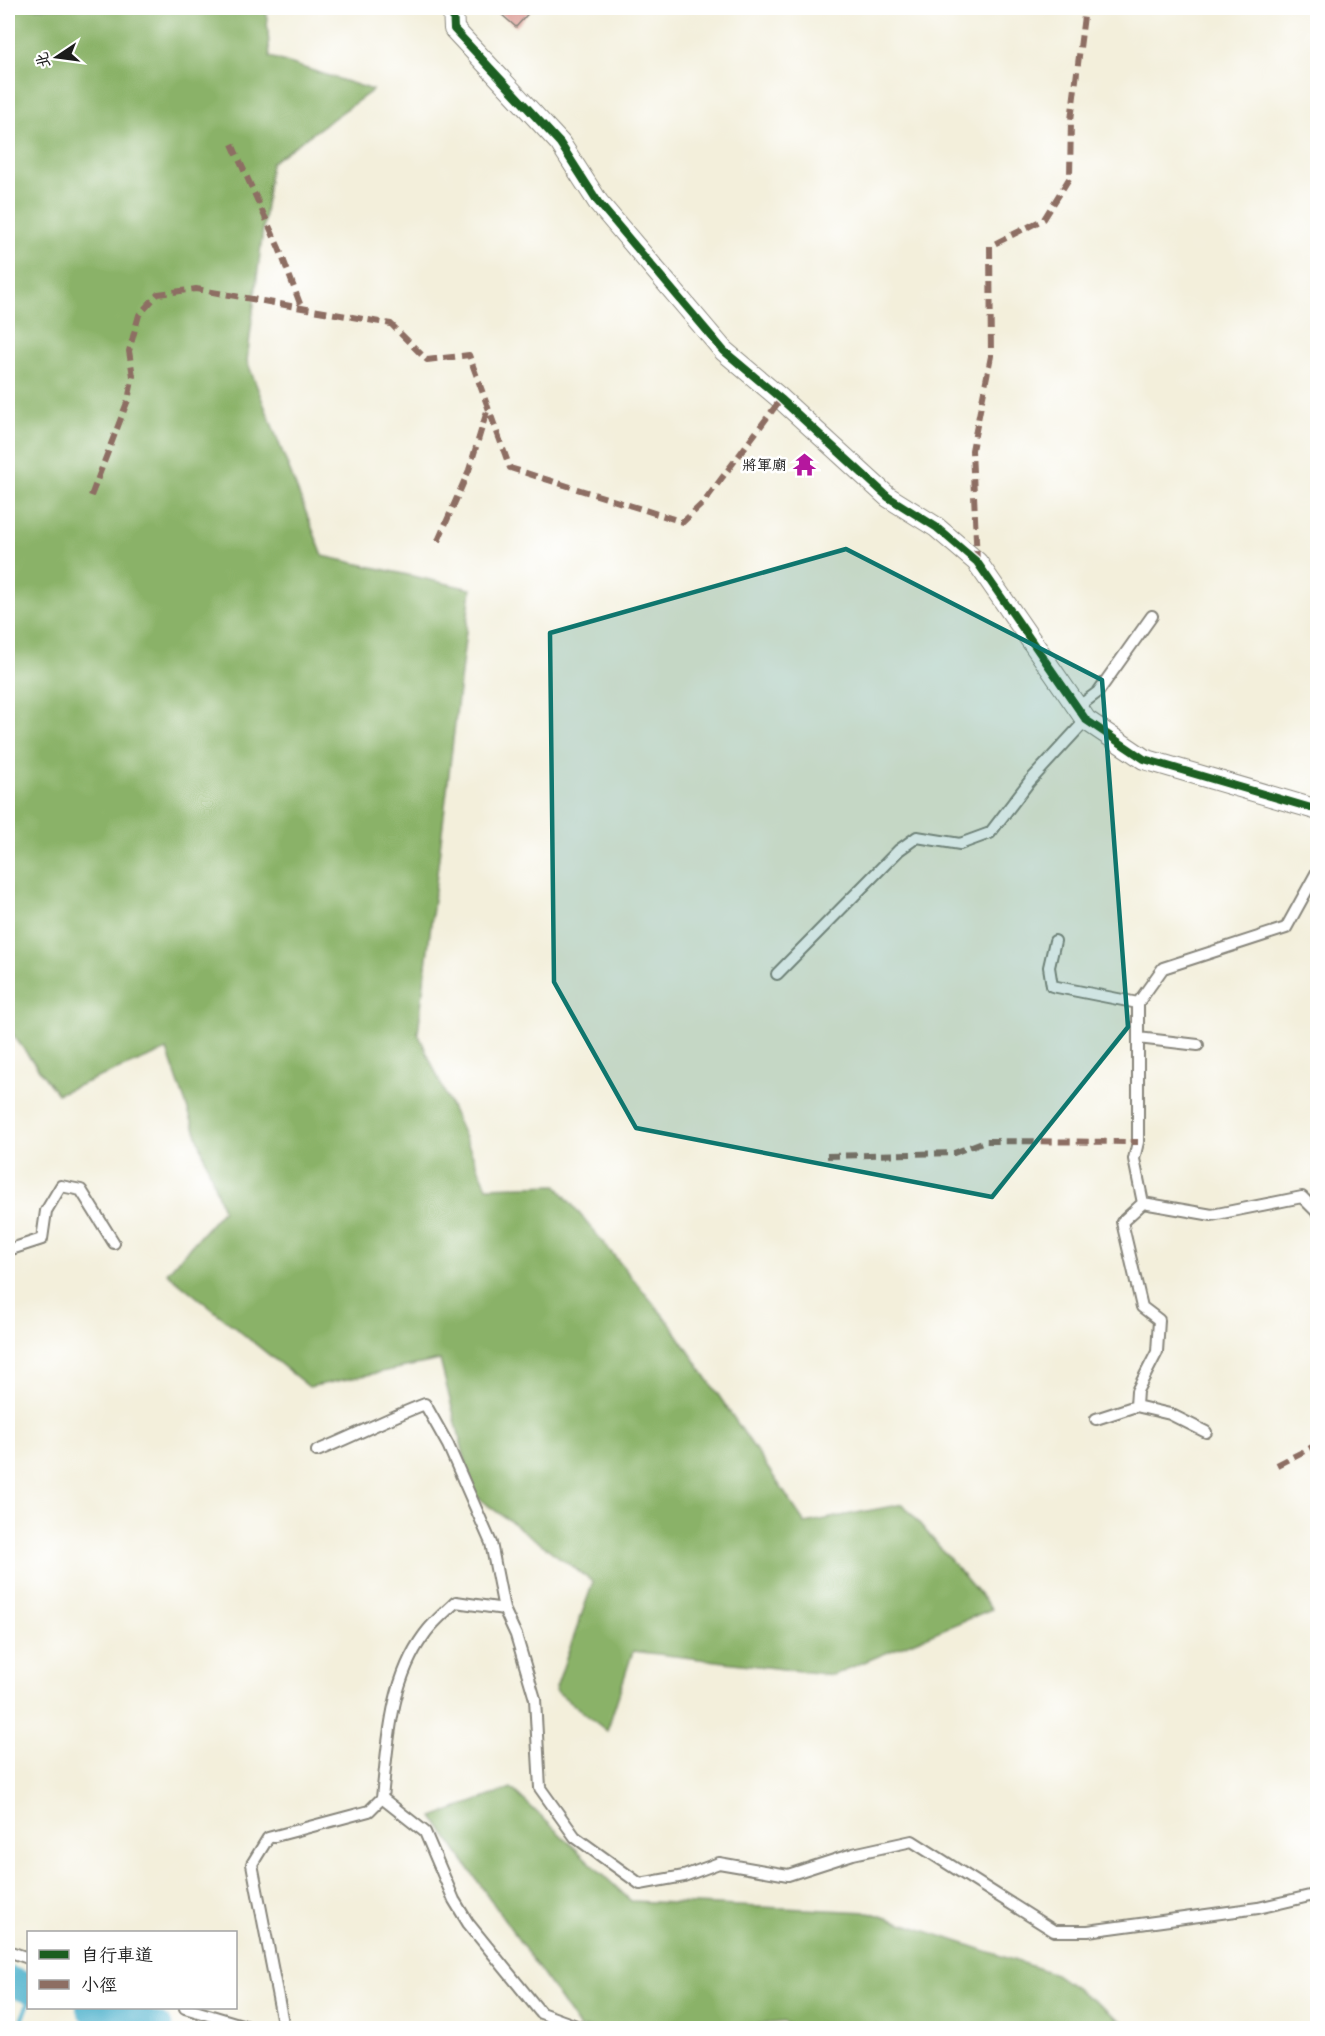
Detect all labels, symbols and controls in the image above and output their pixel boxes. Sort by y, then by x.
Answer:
north arrow [27,27,87,87]
text: 北 [31,50,54,70]
temple icon: 將軍廟 [792,451,818,477]
place label: 將軍廟 [742,455,787,474]
legend [27,1931,237,2009]
text: 自行車道 [81,1943,153,1966]
text: 小徑 [81,1973,117,1996]

